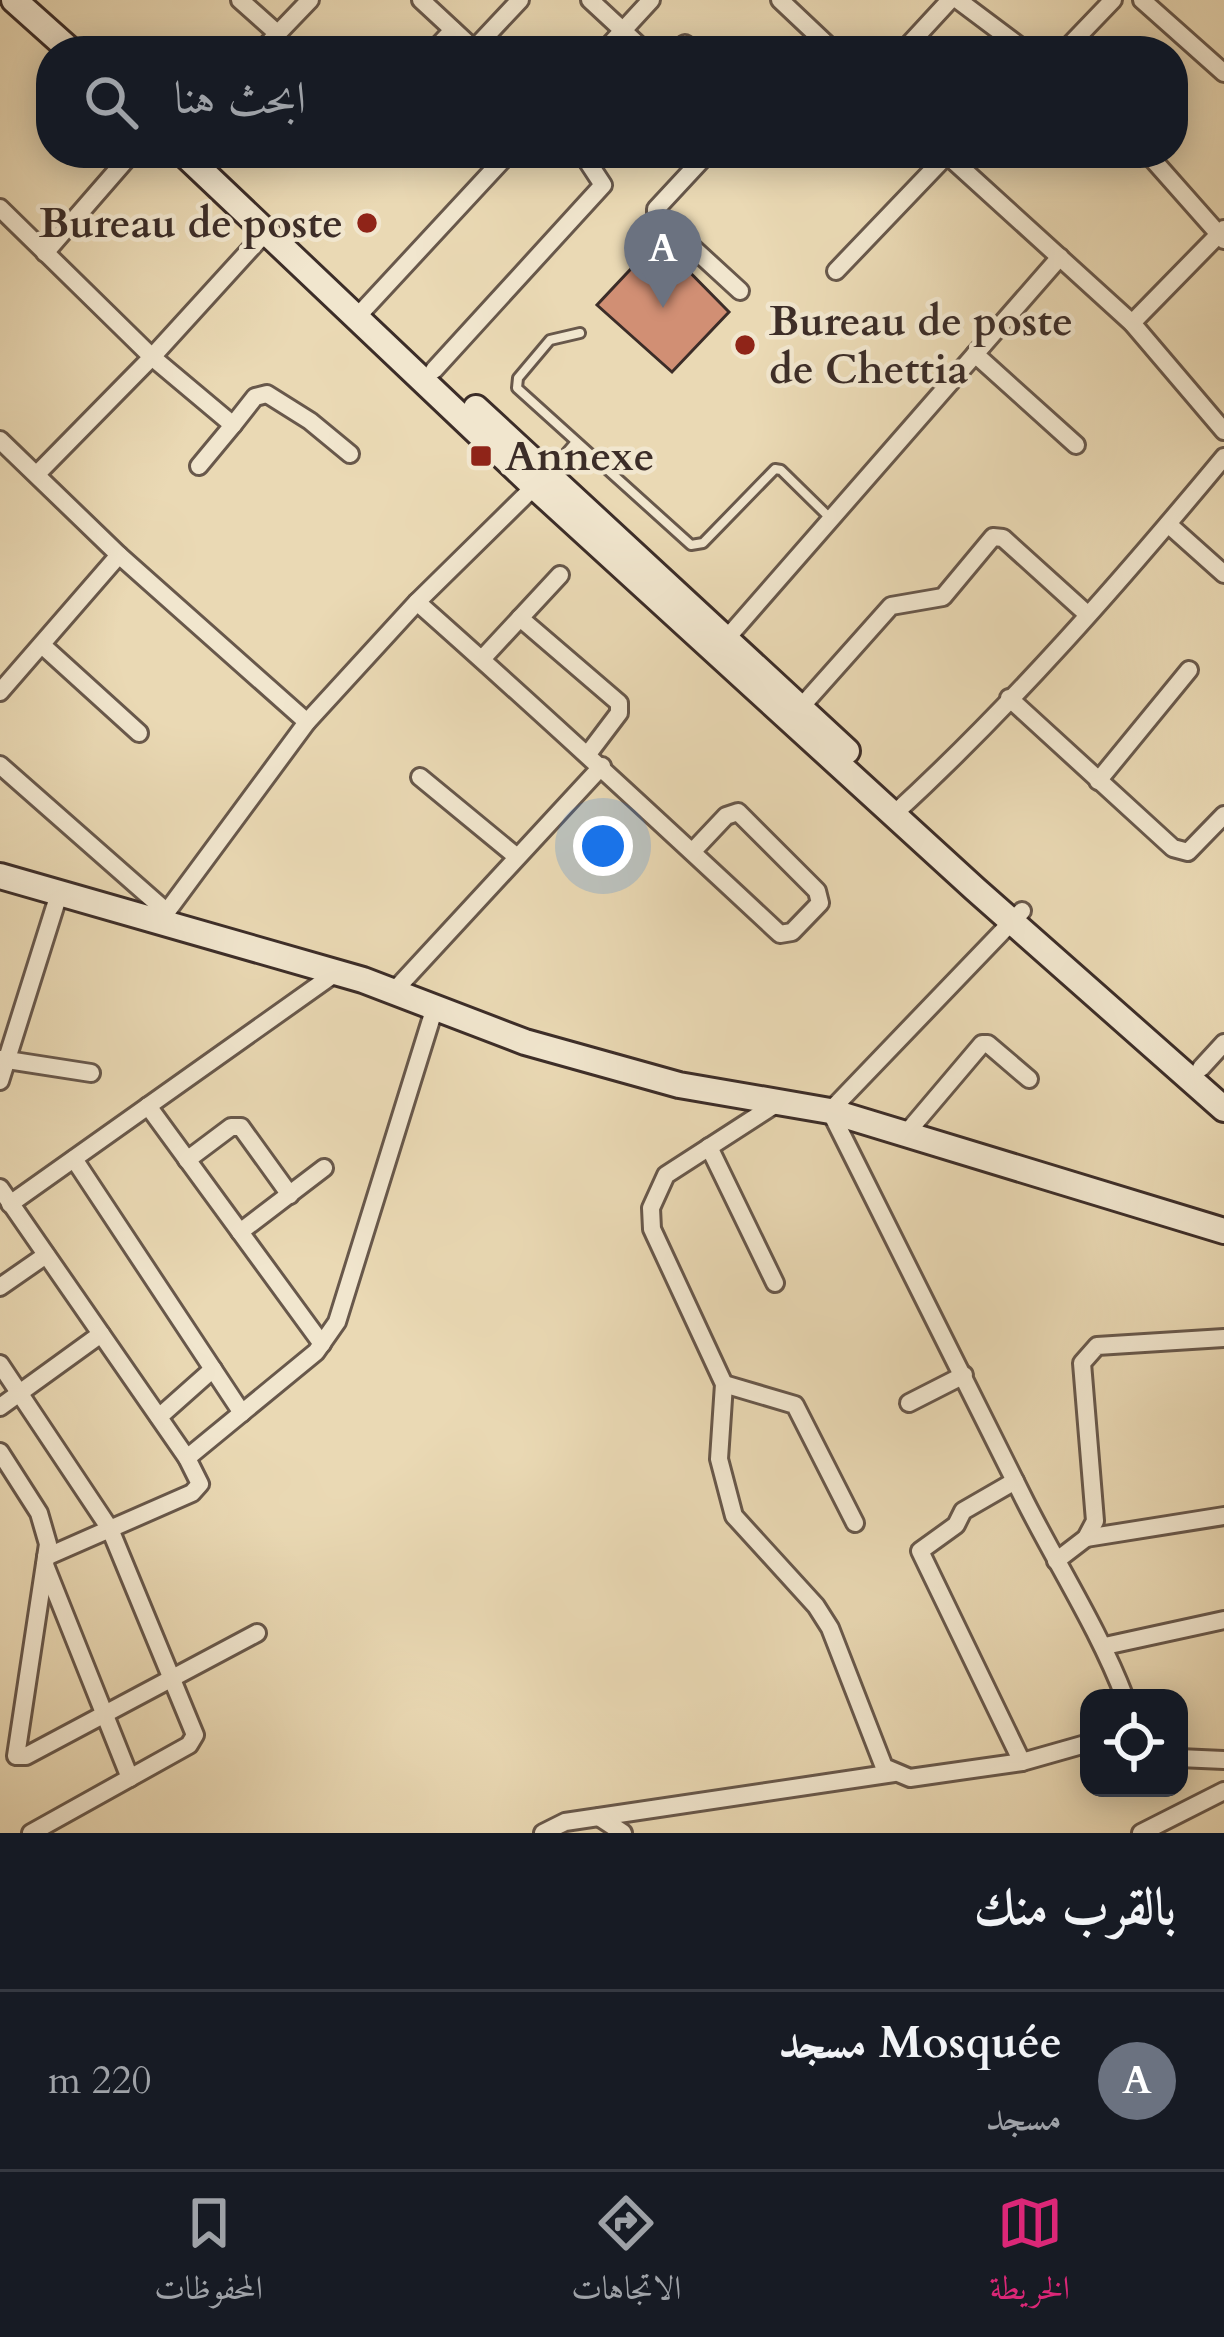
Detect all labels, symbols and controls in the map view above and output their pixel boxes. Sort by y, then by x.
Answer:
search box [36,36,1188,168]
text: ابحث هنا [174,68,306,129]
icon: search [78,69,144,135]
place label: Bureau de poste [39,195,343,252]
pin: A [624,209,702,308]
marker: Bureau de poste [354,210,380,236]
place label: Bureau de poste de Chettia [769,293,1073,398]
marker: Bureau de poste de Chettia [732,332,758,358]
place label: Annexe [505,428,654,485]
marker: Annexe [468,443,494,469]
your location [573,816,633,876]
map controls [1080,1689,1188,1797]
button: locate [1080,1689,1188,1797]
text: بالقرب منك [974,1873,1176,1943]
text: Mosquée مسجد [778,2012,1062,2073]
text: 220 m [48,2054,151,2107]
text: A [1122,2054,1152,2107]
text: مسجد [985,2091,1062,2144]
tab: المحفوظات [154,2190,263,2320]
tab: الاتجاهات [571,2190,681,2320]
tab: الخريطة [990,2190,1070,2320]

